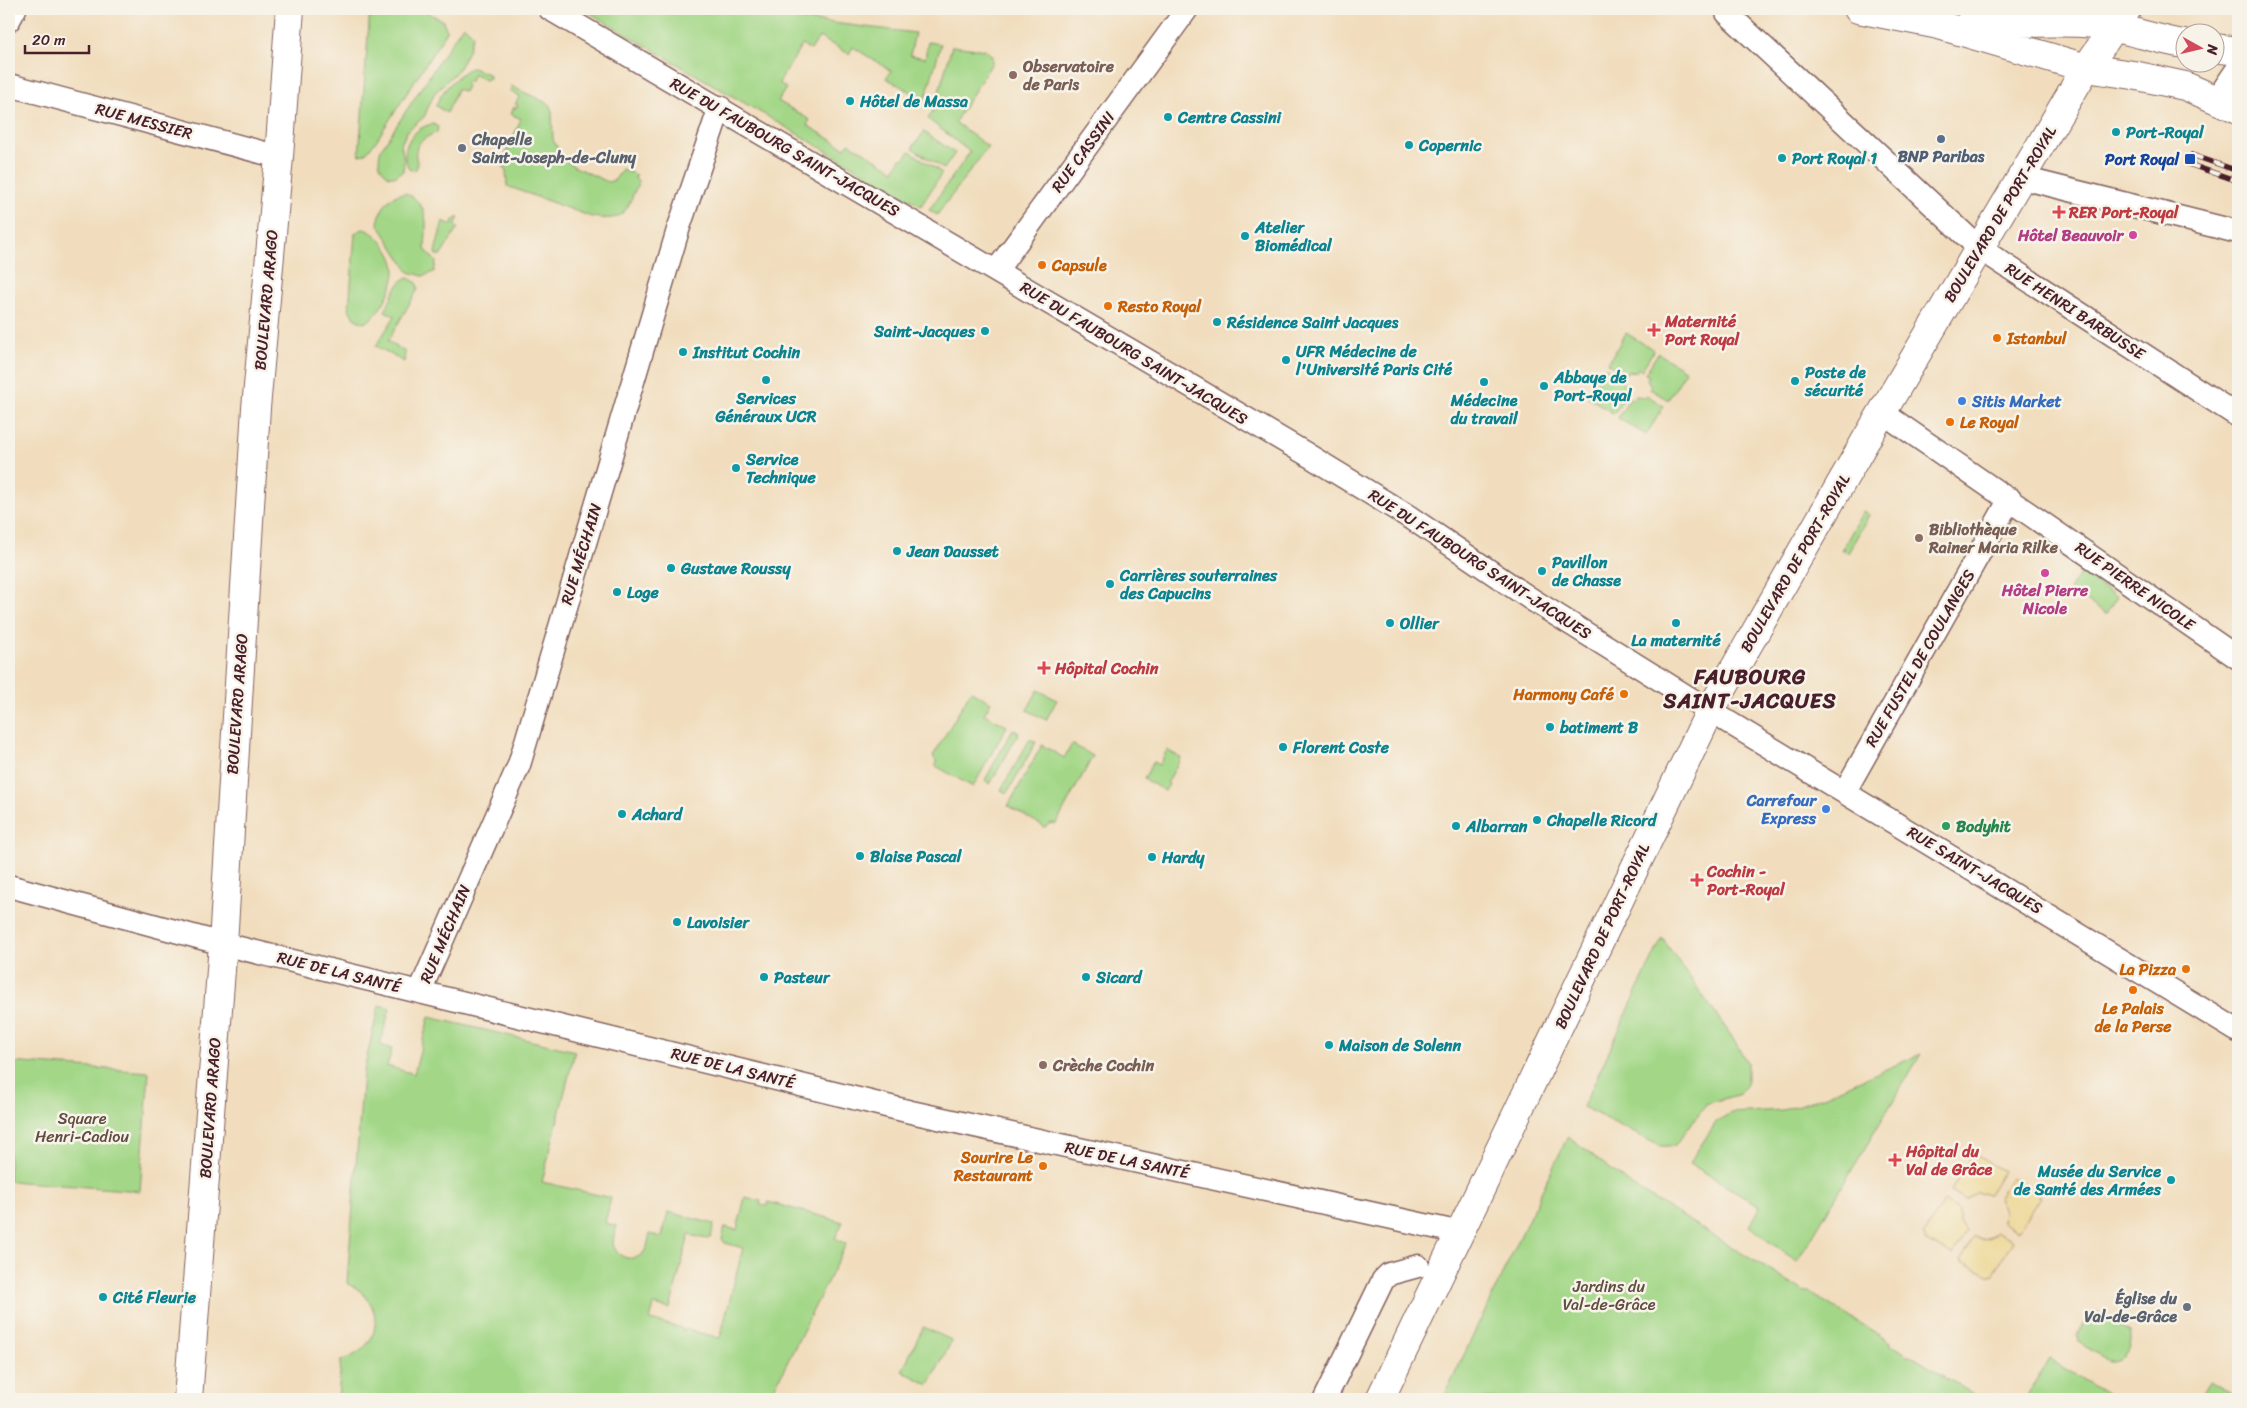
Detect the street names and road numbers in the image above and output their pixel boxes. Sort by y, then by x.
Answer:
street label: RUE DU FAUBOURG SAINT-JACQUES [665,69,905,225]
street label: RUE MESSIER [92,94,196,148]
street label: RUE CASSINI [1043,105,1123,199]
street label: BOULEVARD DE PORT-ROYAL [1935,119,2065,308]
street label: BOULEVARD ARAGO [245,228,287,372]
street label: RUE HENRI BARBUSSE [1999,254,2152,368]
street label: RUE DU FAUBOURG SAINT-JACQUES [1014,273,1254,433]
street label: BOULEVARD DE PORT-ROYAL [1732,468,1858,658]
street label: RUE DU FAUBOURG SAINT-JACQUES [1362,481,1598,647]
street label: RUE MÉCHAIN [552,499,610,608]
street label: RUE PIERRE NICOLE [2069,534,2202,639]
street label: RUE FUSTEL DE COULANGES [1857,563,1983,753]
street label: BOULEVARD ARAGO [218,633,256,775]
street label: RUE SAINT-JACQUES [1901,818,2049,922]
street label: BOULEVARD DE PORT-ROYAL [1546,838,1658,1034]
street label: RUE MÉCHAIN [411,879,479,988]
street label: RUE DE LA SANTÉ [274,943,405,1002]
street label: BOULEVARD ARAGO [191,1037,229,1179]
street label: RUE DE LA SANTÉ [668,1039,799,1098]
street label: RUE DE LA SANTÉ [1062,1133,1193,1188]

